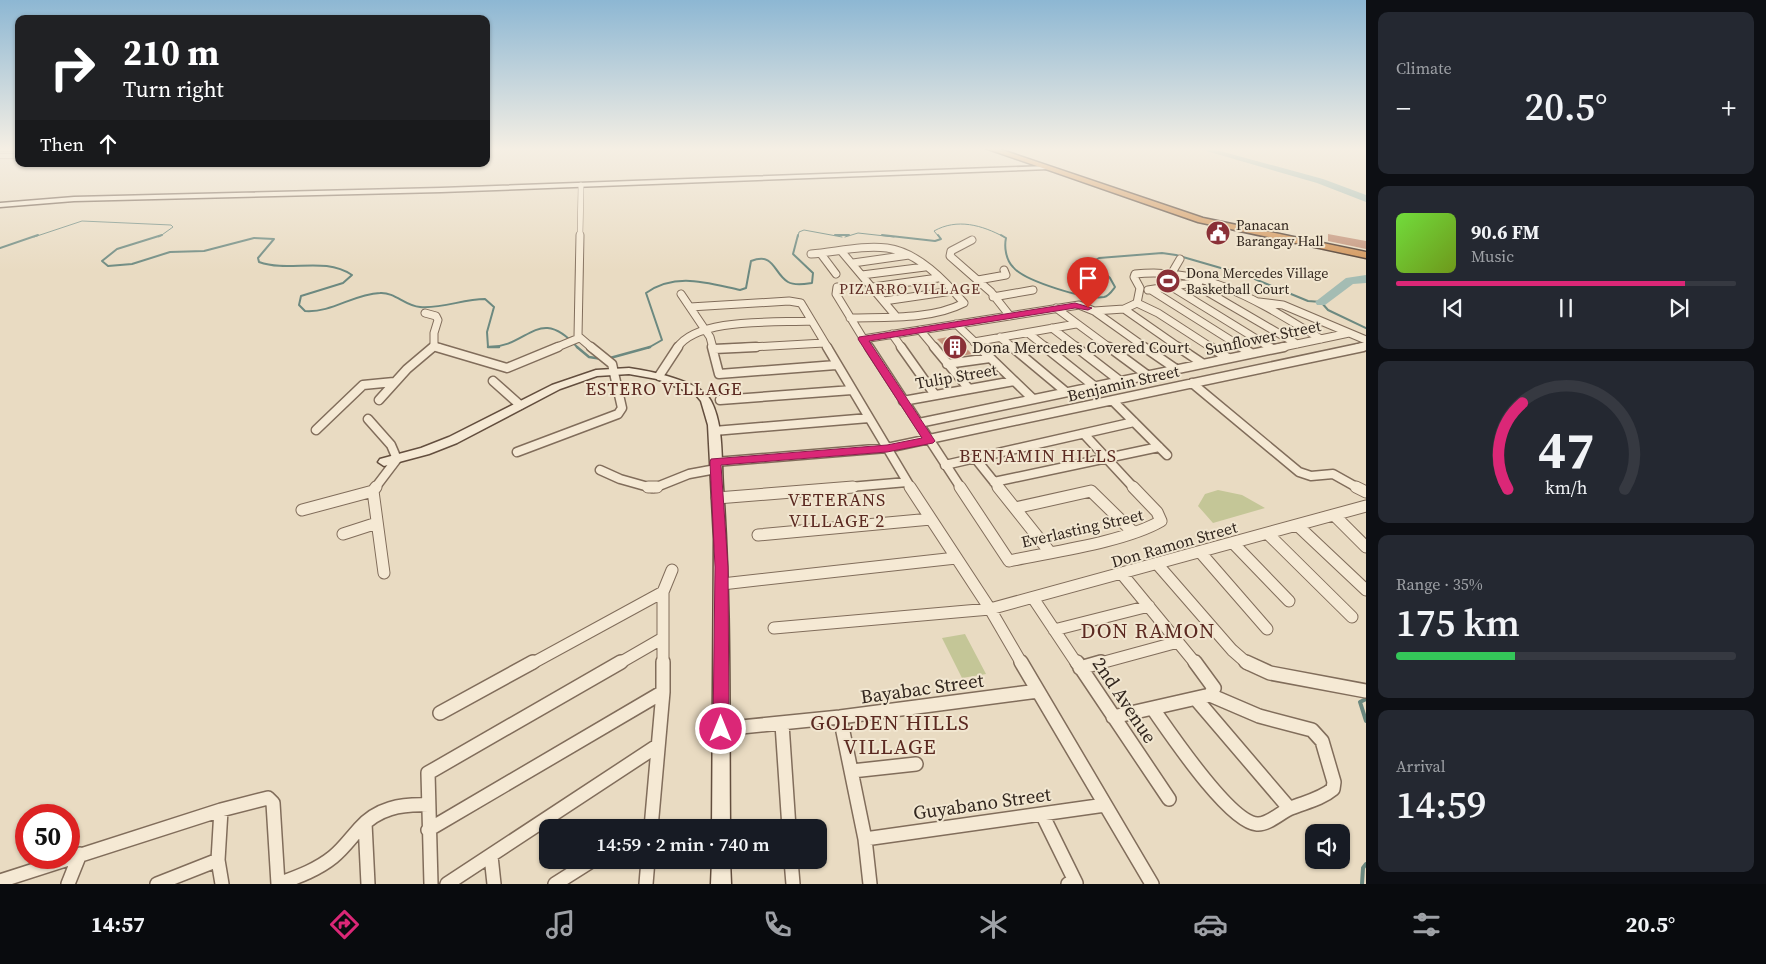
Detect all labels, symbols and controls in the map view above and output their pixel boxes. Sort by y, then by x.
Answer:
text: 210 m [123,29,219,77]
icon: right [40,35,105,100]
text: Climate [1396,57,1452,79]
text: Turn right [123,74,224,104]
text: 20.5° [1524,81,1608,133]
text: − [1396,89,1411,127]
text: + [1721,89,1736,127]
icon: ahead [94,130,122,158]
text: Then [40,131,84,157]
place label: Panacan Barangay Hall [1236,215,1324,251]
text: 90.6 FM [1471,219,1540,245]
public building icon: Panacan Barangay Hall [1205,220,1231,246]
text: Music [1471,245,1514,267]
pin [1067,257,1109,308]
place label: Dona Mercedes Village Basketball Court [1186,263,1328,299]
icon: arrive [1074,264,1102,292]
sports icon: Dona Mercedes Village Basketball Court [1155,268,1181,294]
district label: PIZARRO VILLAGE [839,278,981,299]
icon: previous [1439,294,1467,322]
icon: pause [1552,294,1580,322]
icon: next [1665,294,1693,322]
street label: Sunflower Street [1203,314,1324,360]
building icon: Dona Mercedes Covered Court [942,334,968,360]
place label: Dona Mercedes Covered Court [972,336,1190,358]
street label: Tulip Street [913,358,999,394]
street label: Benjamin Street [1065,359,1182,407]
district label: ESTERO VILLAGE [585,376,743,401]
text: 47 [1538,414,1594,485]
district label: BENJAMIN HILLS [959,443,1117,468]
text: km/h [1545,475,1588,500]
district label: VETERANS VILLAGE 2 [788,487,886,533]
street label: Everlasting Street [1019,503,1146,553]
street label: Don Ramon Street [1108,515,1240,572]
text: Range · 35% [1396,573,1483,595]
text: 175 km [1396,597,1520,649]
district label: DON RAMON [1081,616,1215,645]
street label: 2nd Avenue [1087,652,1163,748]
street label: Bayabac Street [859,666,986,710]
position arrow [694,702,746,754]
district label: GOLDEN HILLS VILLAGE [810,708,970,761]
text: Arrival [1396,755,1445,777]
text: 14:59 [1396,779,1486,831]
street label: Guyabano Street [911,780,1053,826]
speed limit sign: 50 [15,804,80,869]
map controls [1305,824,1350,869]
button: sound [1305,824,1350,869]
text: 14:59 · 2 min · 740 m [596,831,770,857]
icon: directions [327,907,362,942]
icon: music [543,907,578,942]
icon: phone [760,907,795,942]
icon: climate [976,907,1011,942]
icon: car [1193,907,1228,942]
icon: filters [1409,907,1444,942]
text: 14:57 [91,909,145,939]
text: 20.5° [1626,909,1675,939]

